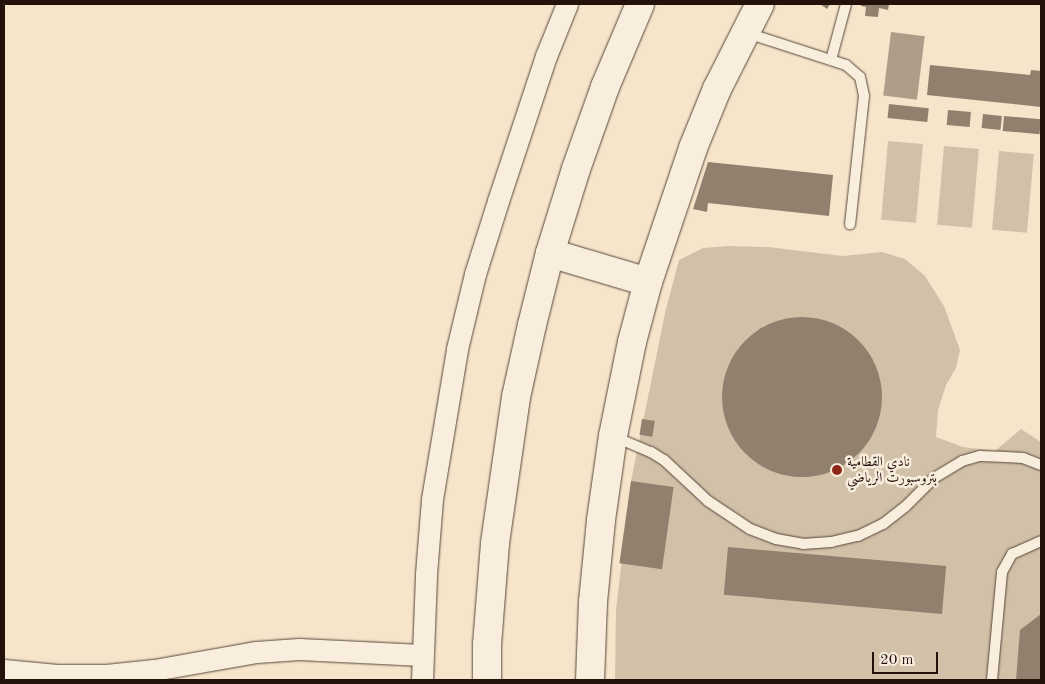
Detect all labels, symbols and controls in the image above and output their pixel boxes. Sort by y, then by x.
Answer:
place label: نادي القطامية بتروسبورت الرياضي [847,454,937,487]
marker: نادي القطامية بتروسبورت الرياضي [831,464,843,476]
scale bar [875,642,941,674]
text: 20 m [880,653,914,668]

